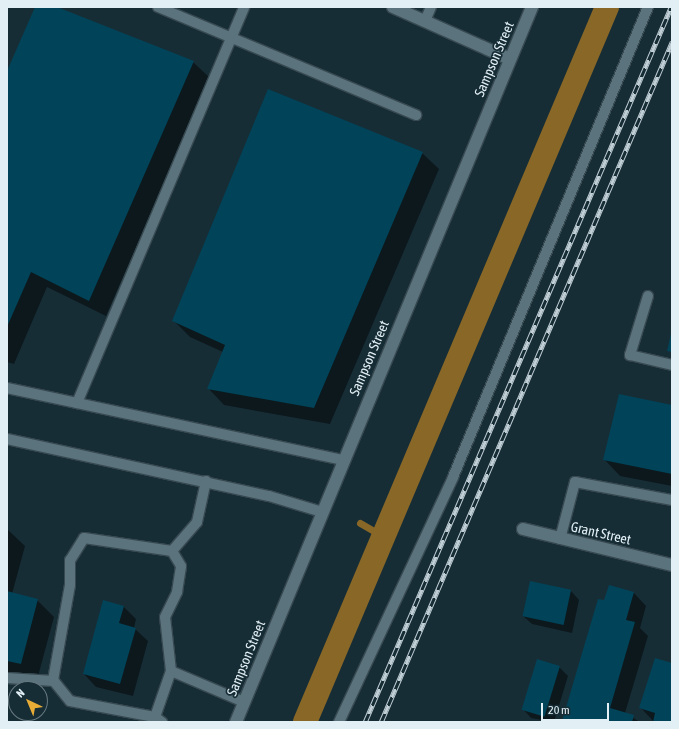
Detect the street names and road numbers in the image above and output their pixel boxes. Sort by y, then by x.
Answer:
street label: Sampson Street [471,19,517,99]
street label: Sampson Street [346,318,392,398]
street label: Grant Street [569,518,633,548]
street label: Sampson Street [223,618,269,698]

